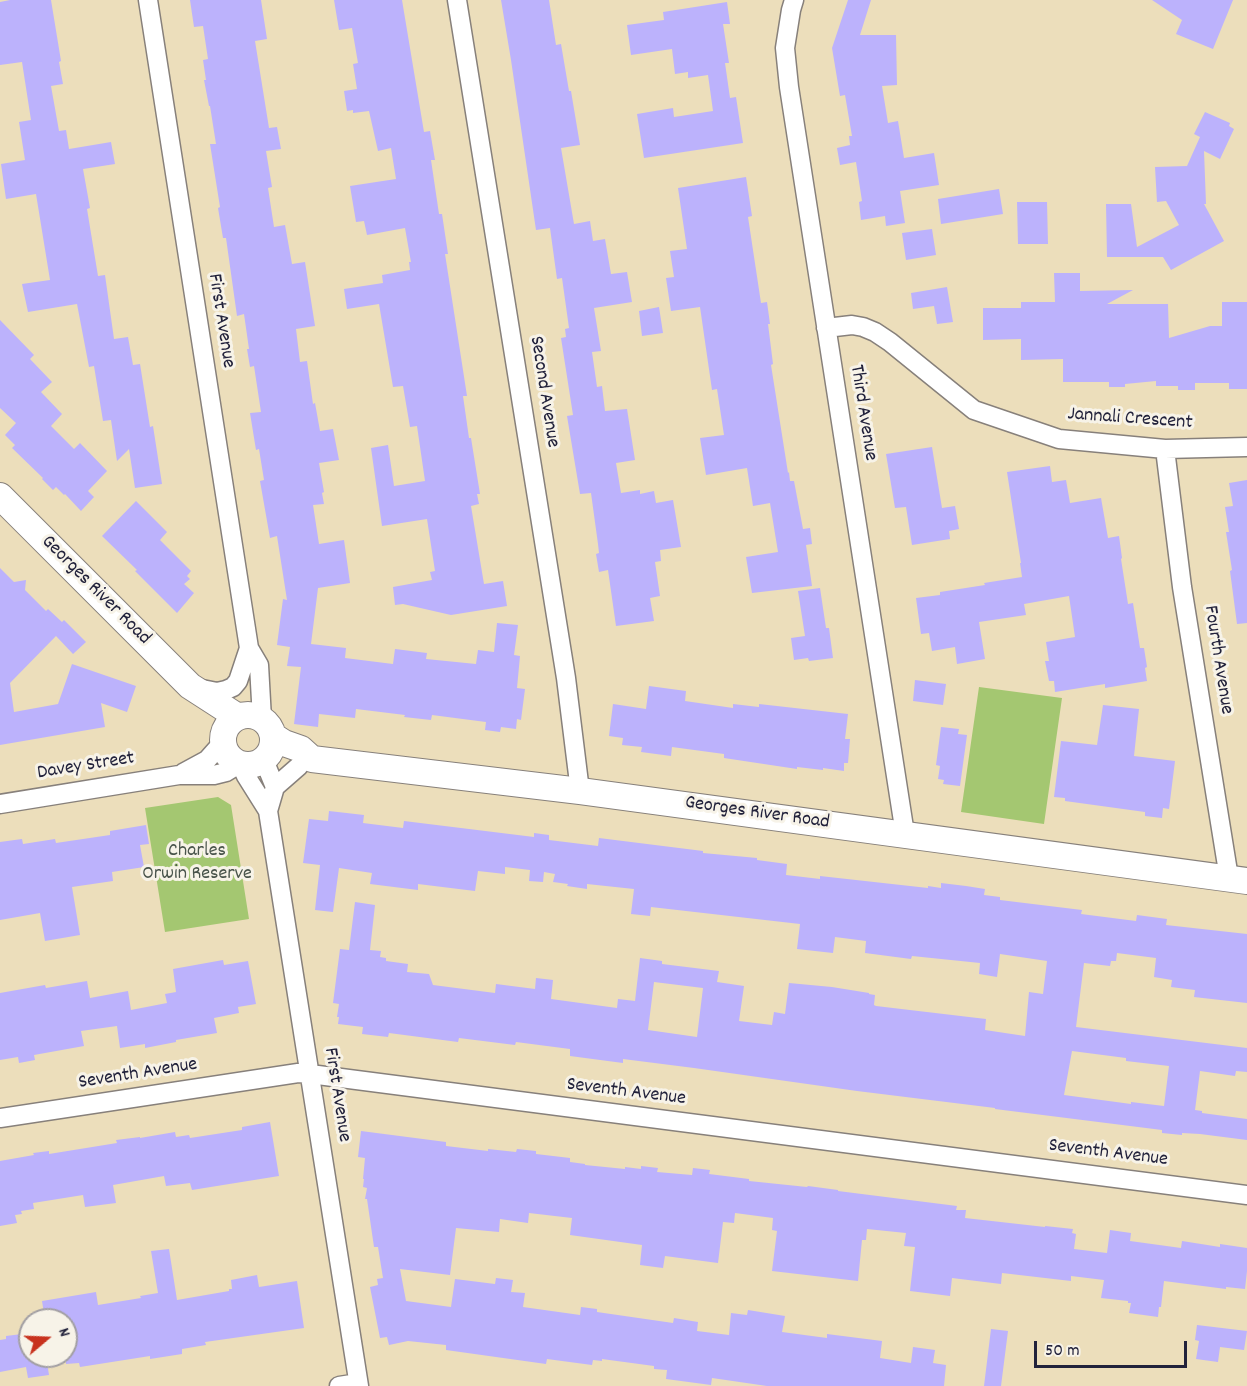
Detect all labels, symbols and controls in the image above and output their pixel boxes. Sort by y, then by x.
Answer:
street label: First Avenue [201,272,239,370]
street label: Second Avenue [522,335,564,449]
street label: Third Avenue [843,363,881,463]
street label: Jannali Crescent [1067,404,1193,436]
street label: Georges River Road [35,531,155,651]
street label: Fourth Avenue [1197,604,1237,716]
street label: Davey Street [36,747,136,787]
street label: Georges River Road [683,792,831,836]
park label: Charles Orwin Reserve [142,840,252,887]
street label: First Avenue [317,1046,355,1144]
street label: Seventh Avenue [77,1054,199,1096]
street label: Seventh Avenue [565,1074,687,1112]
street label: Seventh Avenue [1047,1135,1169,1173]
north arrow [18,1308,78,1368]
text: N [51,1325,76,1340]
scale bar [1037,1329,1190,1367]
text: 50 m [1045,1339,1080,1364]

